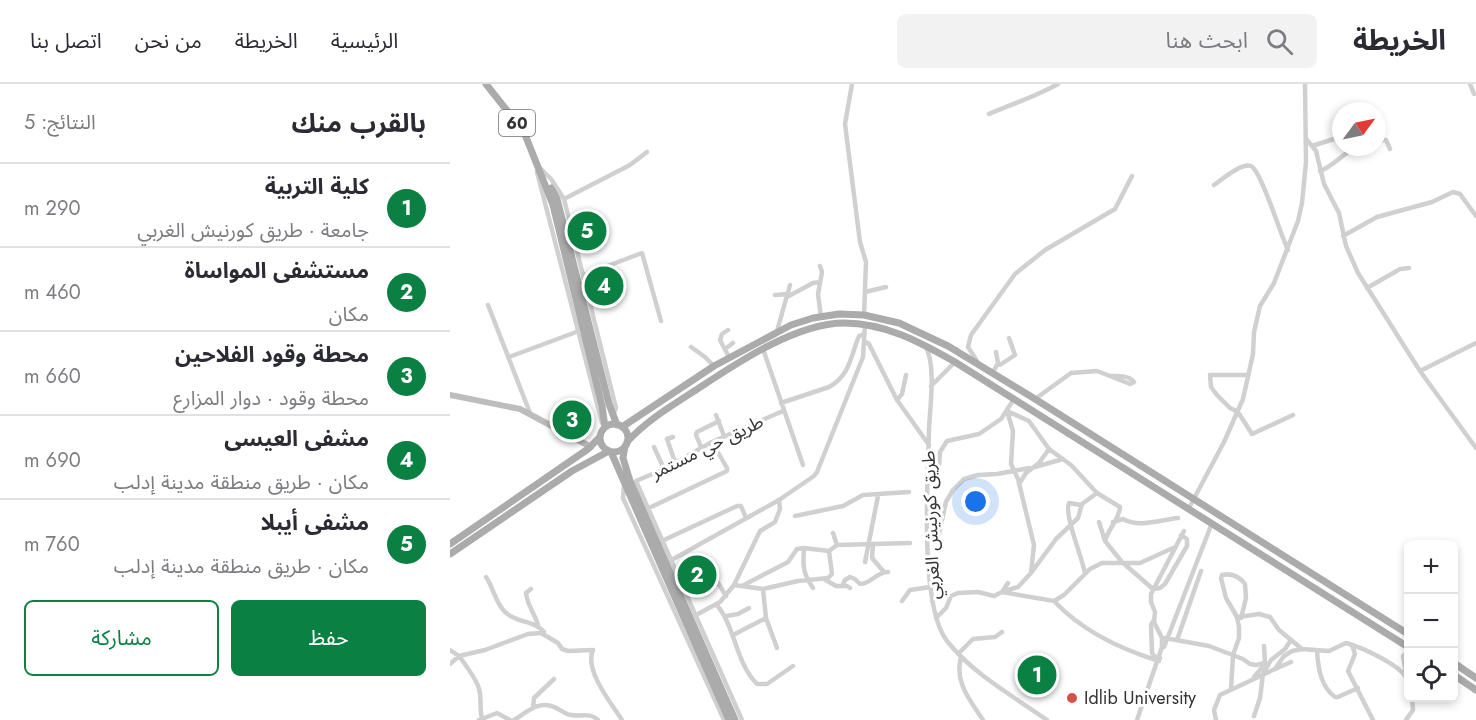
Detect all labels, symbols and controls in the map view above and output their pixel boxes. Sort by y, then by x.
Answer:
search box [897,14,1317,68]
text: الخريطة [1353,20,1446,61]
text: ابحث هنا [1166,24,1248,56]
icon: search [1263,25,1296,58]
text: اتصل بنا [30,26,102,56]
text: من نحن [135,26,202,56]
text: الخريطة [235,26,298,56]
text: الرئيسية [331,26,398,56]
north arrow [1332,102,1386,156]
text: بالقرب منك [291,104,426,142]
text: النتائج: 5 [24,108,96,137]
road number: 60 [499,110,535,136]
text: كلية التربية [265,170,369,202]
text: 290 m [24,194,81,223]
text: 1 [401,194,412,223]
pin: 5 [568,208,606,254]
text: جامعة · طريق كورنيش الغربي [137,216,369,245]
text: مستشفى المواساة [184,254,369,286]
pin: 4 [584,264,624,308]
text: 460 m [24,278,81,307]
text: 2 [400,278,413,307]
text: مكان [329,300,369,329]
text: محطة وقود الفلاحين [175,338,369,370]
text: 660 m [24,362,81,391]
text: 3 [400,362,413,391]
text: محطة وقود · دوار المزارع [173,384,369,413]
pin: 3 [552,398,592,442]
street label: طريق حي مستمر [645,408,768,486]
text: مشفى العيسى [224,422,369,454]
text: 690 m [24,446,81,475]
text: 4 [400,446,413,475]
street label: طريق كورنيش الغربي [915,450,947,600]
text: مكان · طريق منطقة مدينة إدلب [114,468,369,497]
your location [961,487,990,516]
text: مشفى أيبلا [261,506,369,538]
text: 760 m [24,530,80,559]
text: 5 [400,530,413,559]
map controls [1404,540,1458,702]
button: + [1404,540,1458,594]
text: مكان · طريق منطقة مدينة إدلب [114,552,369,581]
pin: 2 [678,552,716,598]
button: − [1404,594,1458,648]
button: مشاركة [24,600,219,676]
button: حفظ [231,600,426,676]
button: locate [1404,648,1458,702]
pin: 1 [1018,652,1056,698]
place label: Idlib University [1084,685,1196,711]
marker: Idlib University [1065,691,1079,705]

